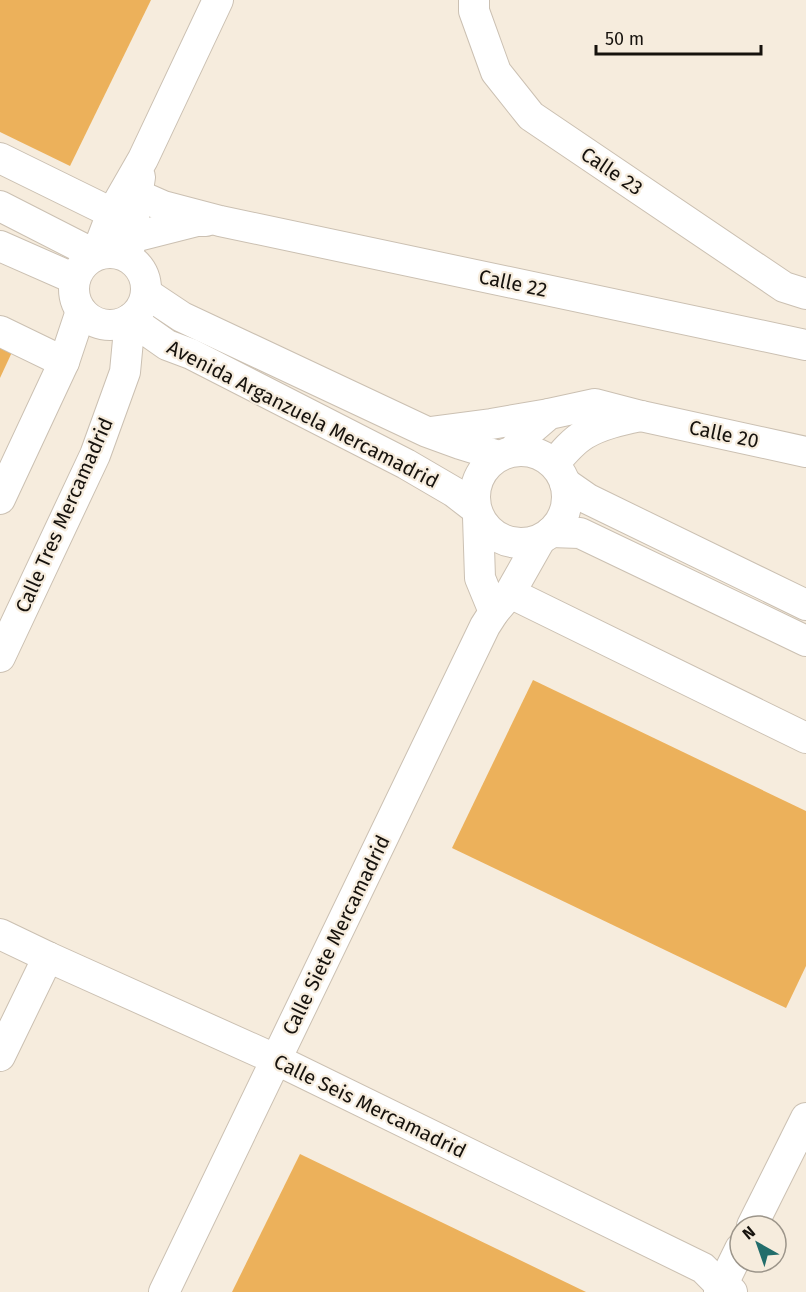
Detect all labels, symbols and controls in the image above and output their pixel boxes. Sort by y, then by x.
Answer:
scale bar [596,18,761,56]
text: 50 m [605,28,644,50]
street label: Calle 23 [577,142,647,200]
street label: Calle 22 [477,264,549,302]
street label: Avenida Arganzuela Mercamadrid [163,335,443,493]
street label: Calle Tres Mercamadrid [10,414,118,616]
street label: Calle 20 [687,415,761,453]
street label: Calle Siete Mercamadrid [277,831,395,1039]
street label: Calle Seis Mercamadrid [270,1049,470,1163]
north arrow [728,1214,788,1274]
text: N [739,1222,759,1244]

